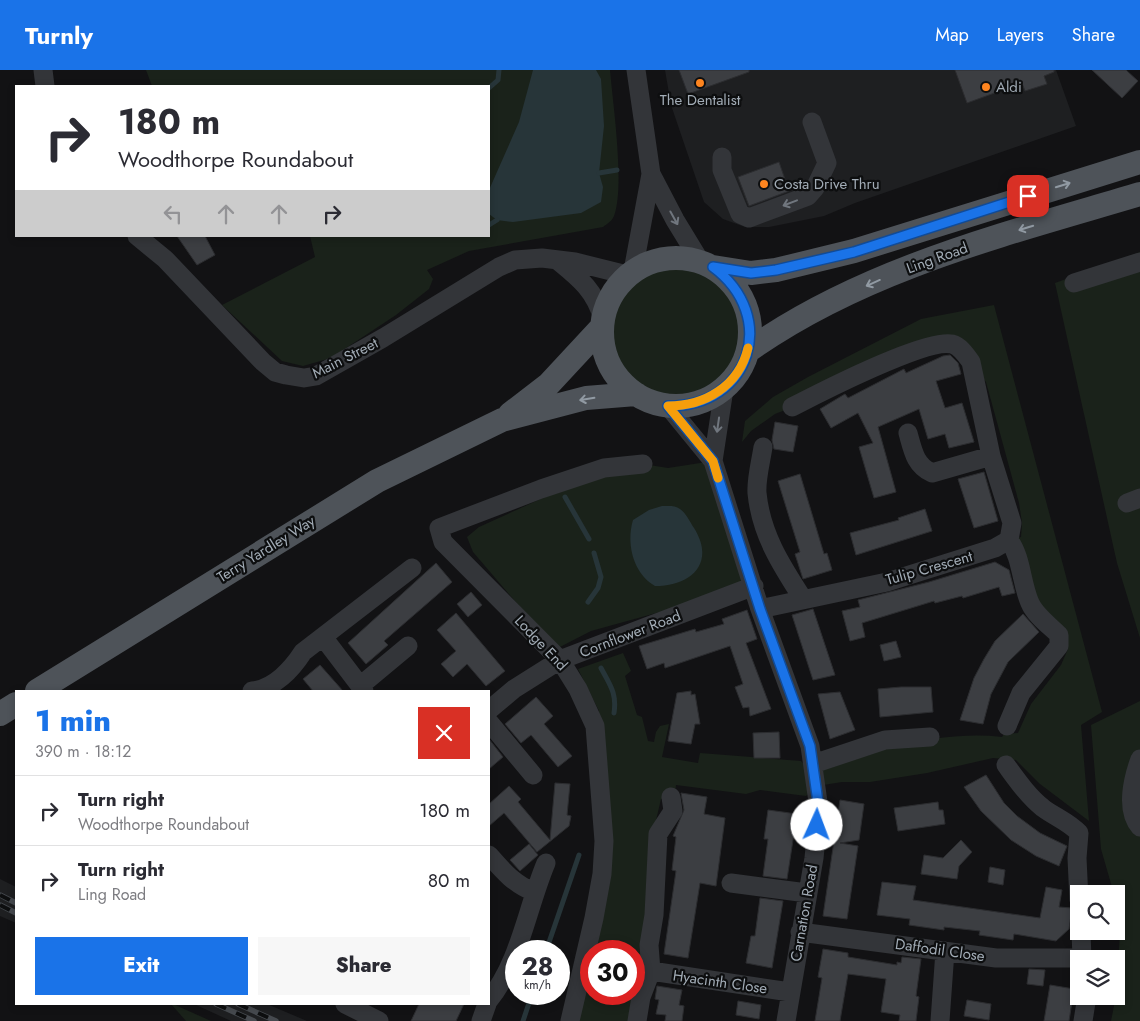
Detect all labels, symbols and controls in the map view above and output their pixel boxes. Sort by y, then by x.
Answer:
text: Turnly [25,18,93,53]
text: Map [935,22,969,48]
text: Layers [997,22,1044,48]
text: Share [1072,22,1115,48]
place label: Aldi [996,76,1022,98]
marker: The Dentalist [694,77,706,89]
marker: Aldi [980,81,992,93]
place label: The Dentalist [660,89,741,111]
text: 180 m [118,97,220,147]
icon: right [35,105,100,170]
text: Woodthorpe Roundabout [118,143,353,175]
place label: Costa Drive Thru [774,173,880,195]
pin [1007,175,1049,217]
marker: Costa Drive Thru [758,178,770,190]
one-way arrow [1055,180,1071,190]
icon: arrive [1014,182,1042,210]
one-way arrow [783,199,798,208]
icon: left [159,200,187,228]
icon: ahead [212,200,240,228]
icon: ahead [265,200,293,228]
icon: right [318,200,346,228]
one-way arrow [670,210,679,225]
one-way arrow [1019,224,1035,234]
street label: Ling Road [903,237,971,279]
one-way arrow [866,279,881,289]
street label: Main Street [308,332,382,384]
one-way arrow [579,394,595,404]
one-way arrow [713,417,723,433]
street label: Terry Yardley Way [213,510,320,588]
street label: Tulip Crescent [883,545,975,591]
street label: Cornflower Road [576,605,684,663]
street label: Lodge End [509,610,573,676]
text: 1 min [35,699,111,742]
button: close [418,707,470,759]
text: 390 m · 18:12 [35,740,131,763]
text: Turn right [78,786,164,813]
icon: right [35,797,63,825]
text: 180 m [419,797,470,824]
position arrow [790,798,842,850]
text: Woodthorpe Roundabout [78,813,249,836]
text: Turn right [78,856,164,883]
street label: Carnation Road [785,863,823,963]
icon: right [35,867,63,895]
text: 80 m [428,867,470,894]
text: Ling Road [78,883,146,906]
map controls [1070,885,1125,1005]
button: search [1070,885,1125,940]
street label: Daffodil Close [894,933,986,967]
button: Exit [35,937,248,995]
button: Share [258,937,470,995]
speed limit sign: 30 [580,940,645,1005]
text: 28 [521,948,554,984]
button: layers [1070,950,1125,1005]
street label: Hyacinth Close [671,964,769,1000]
text: km/h [524,976,551,994]

